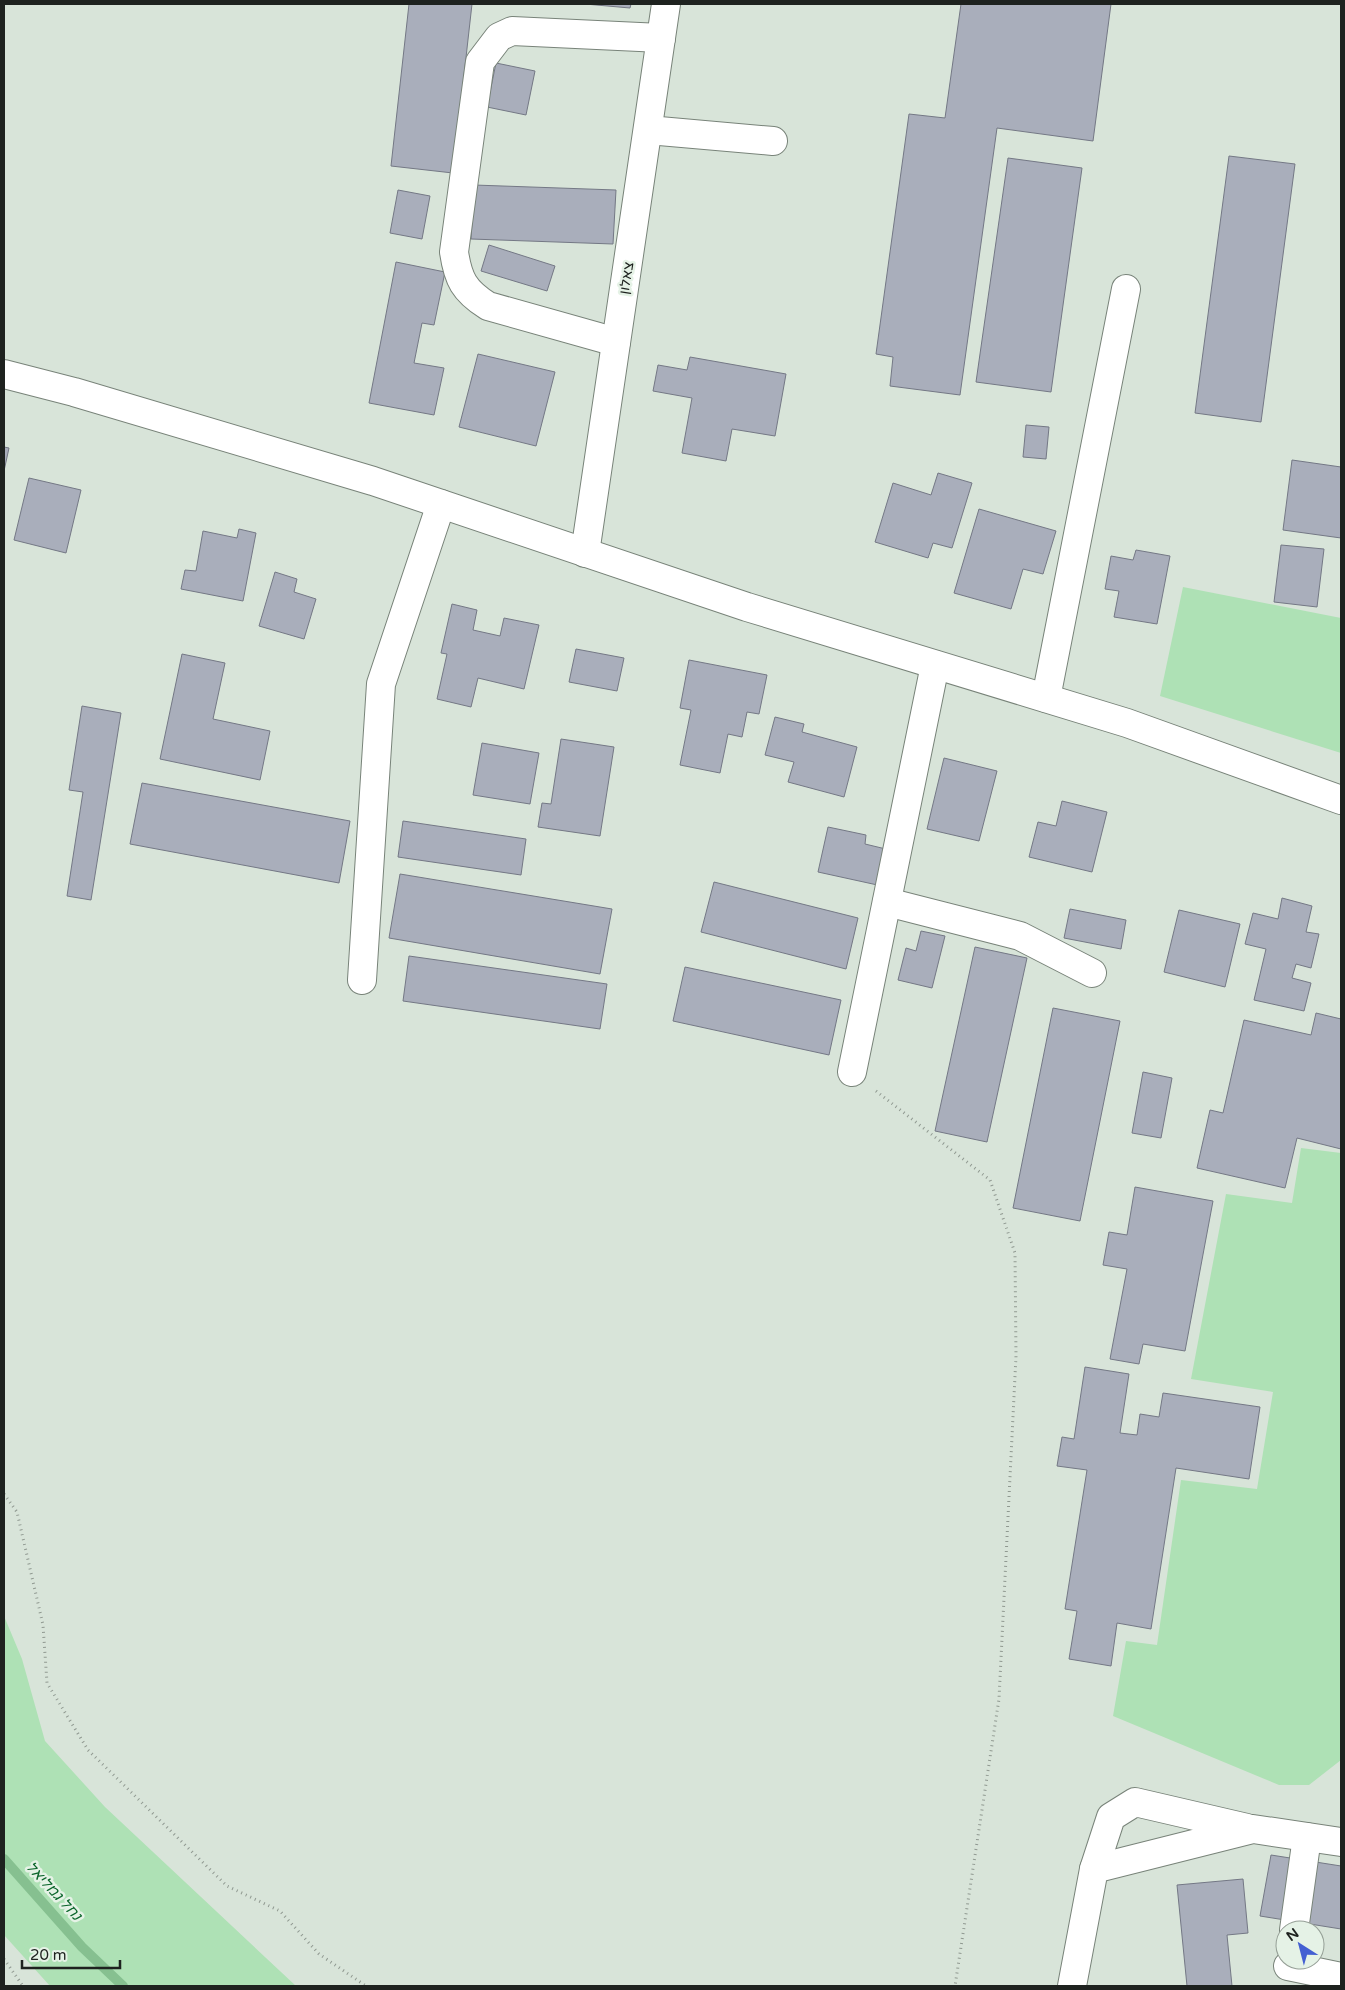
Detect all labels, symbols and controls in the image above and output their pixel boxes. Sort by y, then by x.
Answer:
street label: צאלון [616,261,637,296]
water label: נחל גמליאל [22,1858,87,1925]
north arrow [1275,1920,1325,1970]
text: N [1283,1925,1302,1945]
scale bar [22,1938,120,1970]
text: 20 m [30,1946,67,1964]

